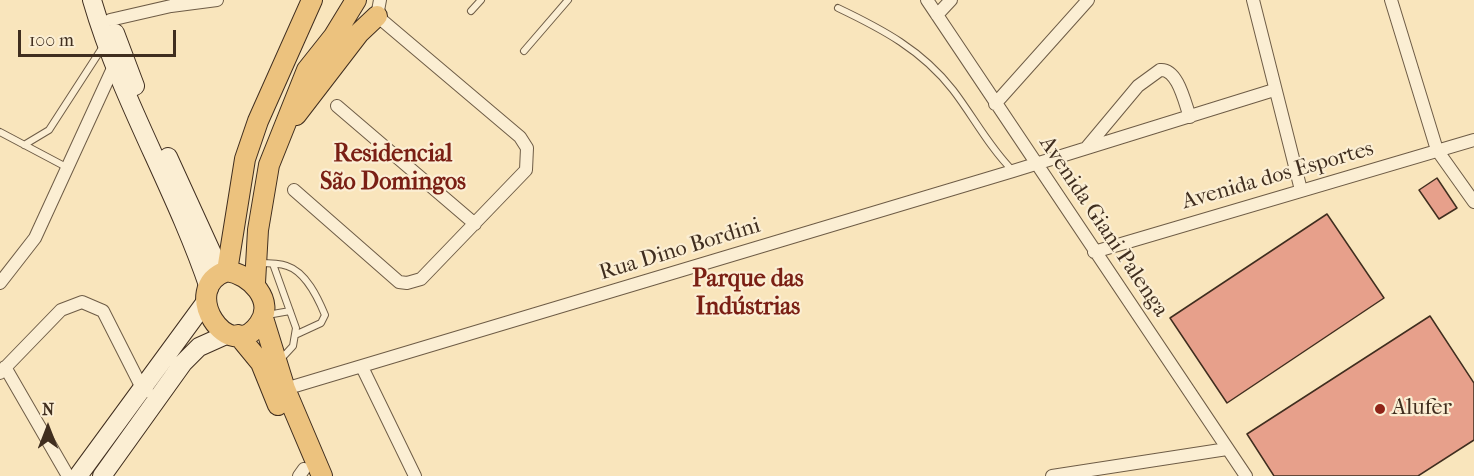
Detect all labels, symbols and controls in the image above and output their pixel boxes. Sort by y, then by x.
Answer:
scale bar [21,18,178,56]
text: 100 m [29,30,74,51]
street label: Avenida Giani Palenga [1033,132,1173,322]
street label: Avenida dos Esportes [1179,136,1377,216]
district label: Residencial São Domingos [320,141,466,197]
street label: Rua Dino Bordini [596,213,764,287]
district label: Parque das Indústrias [692,266,804,322]
place label: Alufer [1392,396,1452,422]
north arrow [18,398,78,458]
text: N [42,400,54,419]
marker: Alufer [1373,402,1387,416]

